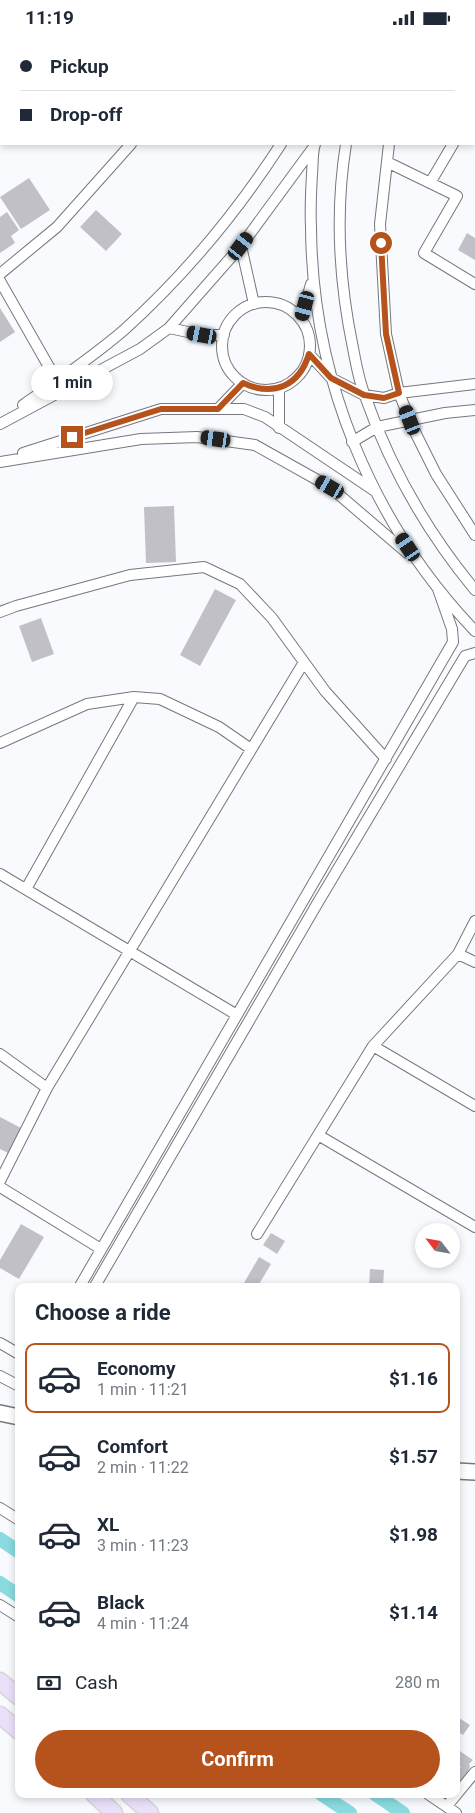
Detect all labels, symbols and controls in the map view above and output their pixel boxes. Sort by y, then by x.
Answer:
text: 11:19 [25,6,74,29]
text: Pickup [50,55,109,78]
text: Drop-off [50,103,122,126]
car [225,230,256,262]
route start [370,232,392,254]
car [293,290,316,322]
car [185,325,218,345]
callout: 1 min [31,365,113,399]
text: 1 min [52,373,92,392]
car [397,403,422,437]
route end [61,426,83,448]
car [200,429,231,449]
car [313,473,346,501]
car [393,530,422,564]
north arrow [415,1223,460,1267]
map controls [415,1223,460,1268]
text: Choose a ride [35,1300,171,1325]
icon: car [37,1356,82,1401]
text: Economy [97,1357,176,1380]
text: $1.16 [389,1367,438,1390]
text: 1 min · 11:21 [97,1380,189,1399]
icon: car [37,1434,82,1479]
text: Comfort [97,1435,168,1458]
text: $1.57 [389,1445,438,1468]
text: 2 min · 11:22 [97,1458,189,1477]
icon: car [37,1512,82,1557]
text: XL [97,1513,119,1536]
text: $1.98 [389,1523,438,1546]
text: 3 min · 11:23 [97,1536,189,1555]
icon: car [37,1590,82,1635]
text: Black [97,1591,144,1614]
text: $1.14 [389,1601,438,1624]
text: 4 min · 11:24 [97,1614,189,1633]
icon: cash [35,1669,63,1697]
text: Cash [75,1671,118,1694]
text: 280 m [395,1673,440,1692]
button: Confirm [35,1730,440,1788]

